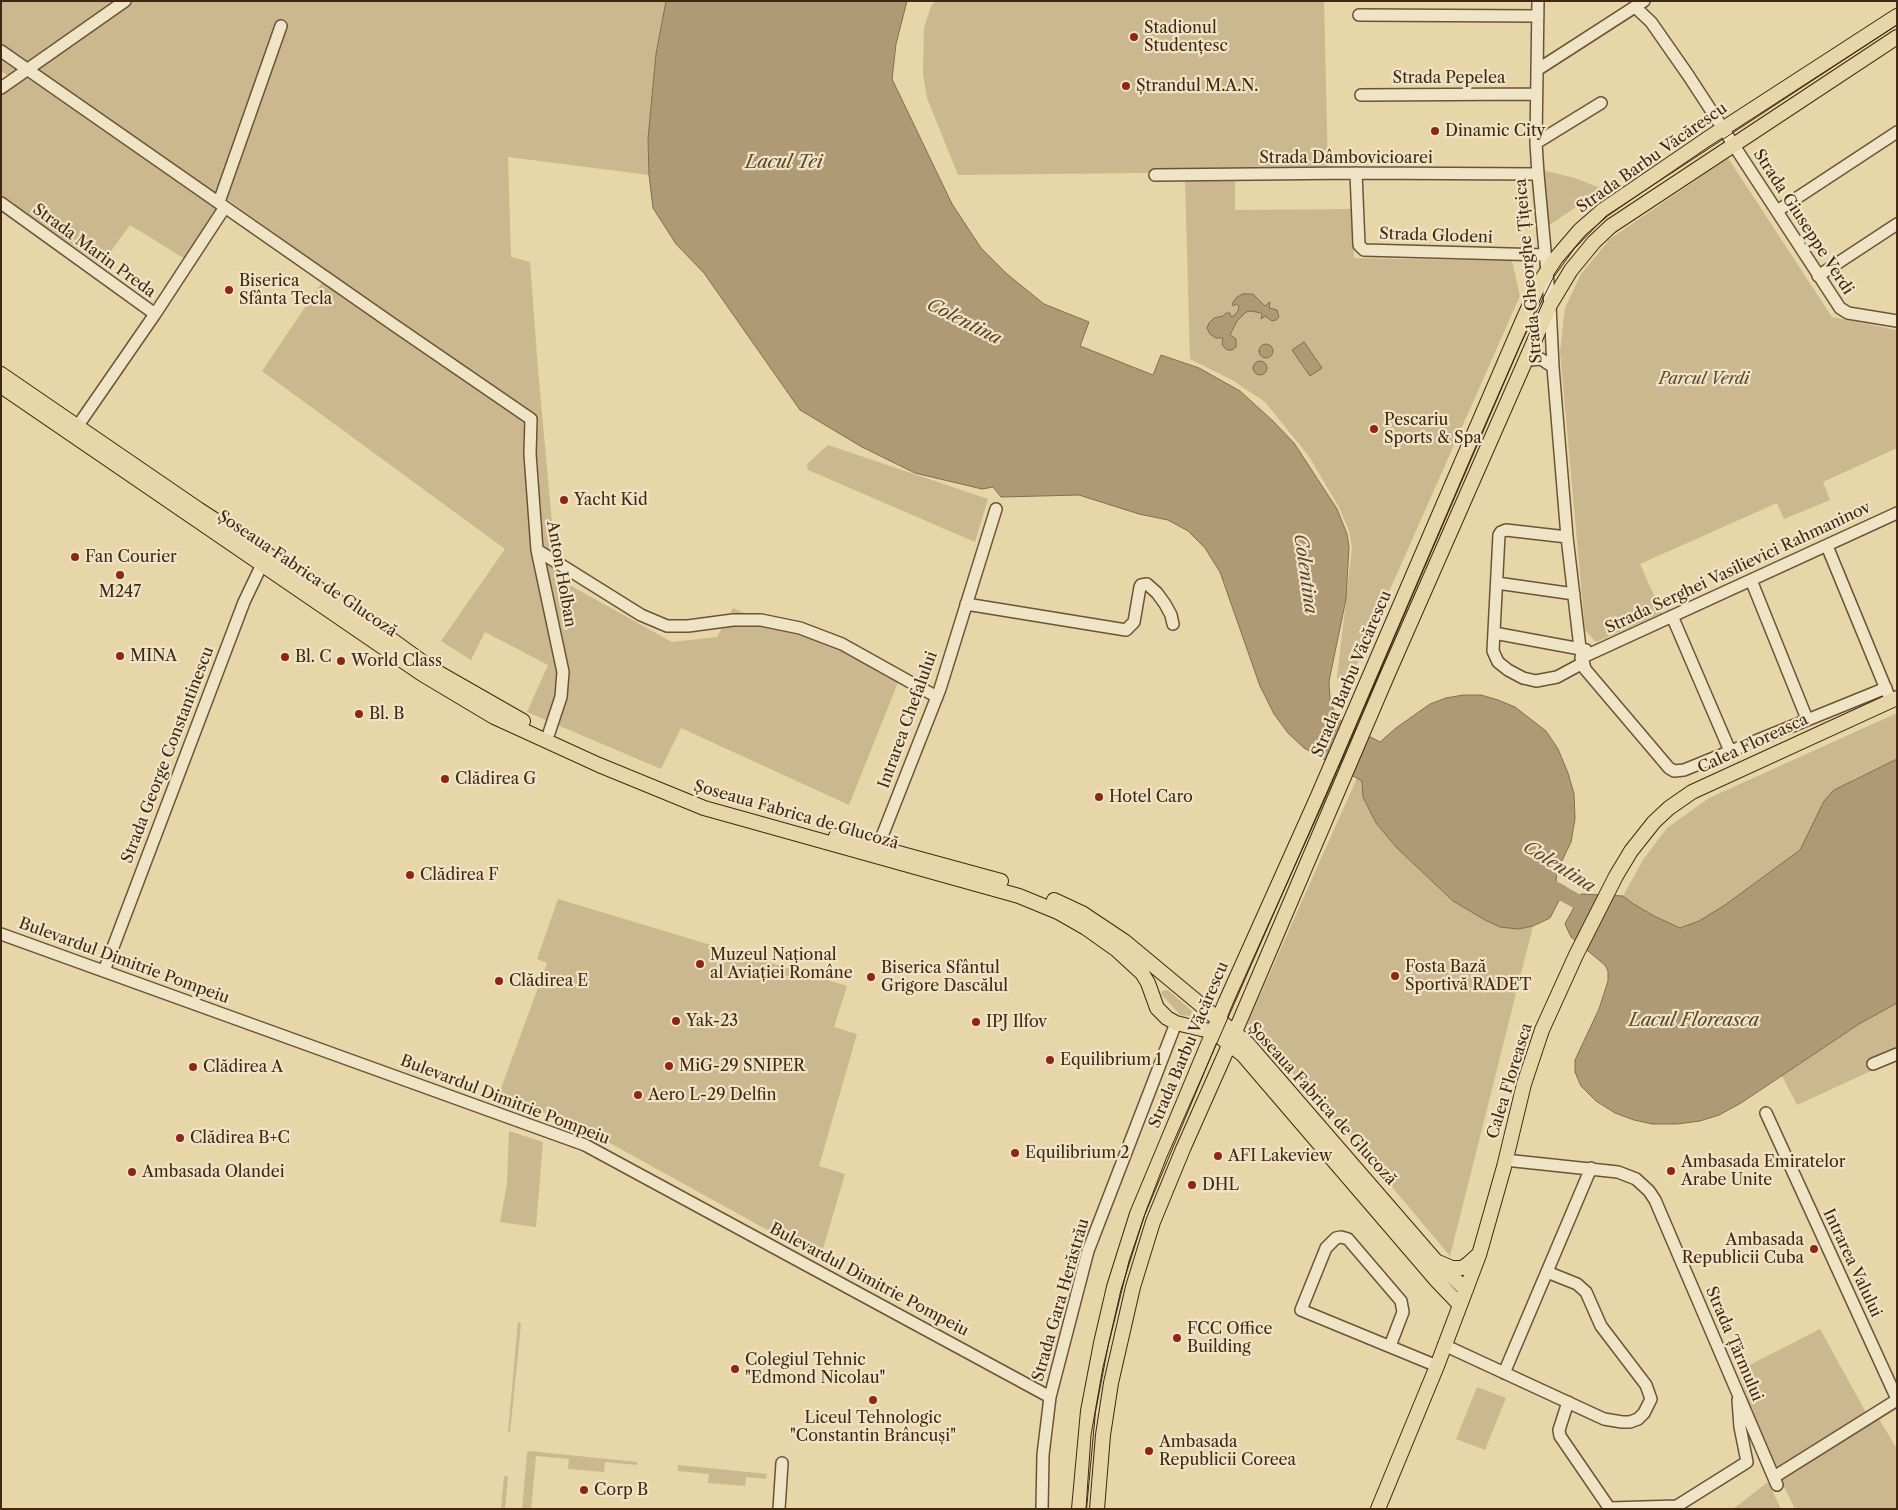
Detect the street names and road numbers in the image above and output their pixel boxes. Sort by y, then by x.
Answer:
street label: Strada Pepelea [1393,68,1505,88]
street label: Strada Barbu Văcărescu [1573,99,1731,217]
street label: Strada Giuseppe Verdi [1749,146,1857,298]
street label: Strada Dâmbovicioarei [1259,148,1433,168]
street label: Strada Gheorghe Țițeica [1511,178,1547,364]
street label: Strada Marin Preda [29,200,159,302]
street label: Strada Glodeni [1379,224,1493,248]
street label: Strada Serghei Vasilievici Rahmaninov [1602,498,1874,638]
street label: Șoseaua Fabrica de Glucoză [214,507,400,641]
street label: Anton Holban [542,519,580,629]
street label: Strada Barbu Văcărescu [1308,588,1396,760]
street label: Strada George Constantinescu [118,644,218,866]
street label: Intrarea Chefalului [874,649,942,791]
street label: Calea Floreasca [1695,710,1811,778]
street label: Șoseaua Fabrica de Glucoză [691,777,901,853]
street label: Bulevardul Dimitrie Pompeiu [16,914,232,1008]
street label: Strada Barbu Văcărescu [1145,959,1233,1131]
street label: Șoseaua Fabrica de Glucoză [1244,1019,1400,1189]
street label: Calea Floreasca [1483,1021,1537,1141]
street label: Bulevardul Dimitrie Pompeiu [398,1051,612,1149]
street label: Intrarea Valului [1818,1206,1886,1320]
street label: Strada Gara Herăstrău [1029,1216,1093,1384]
street label: Bulevardul Dimitrie Pompeiu [766,1219,972,1341]
street label: Strada Țărmului [1701,1284,1767,1404]

